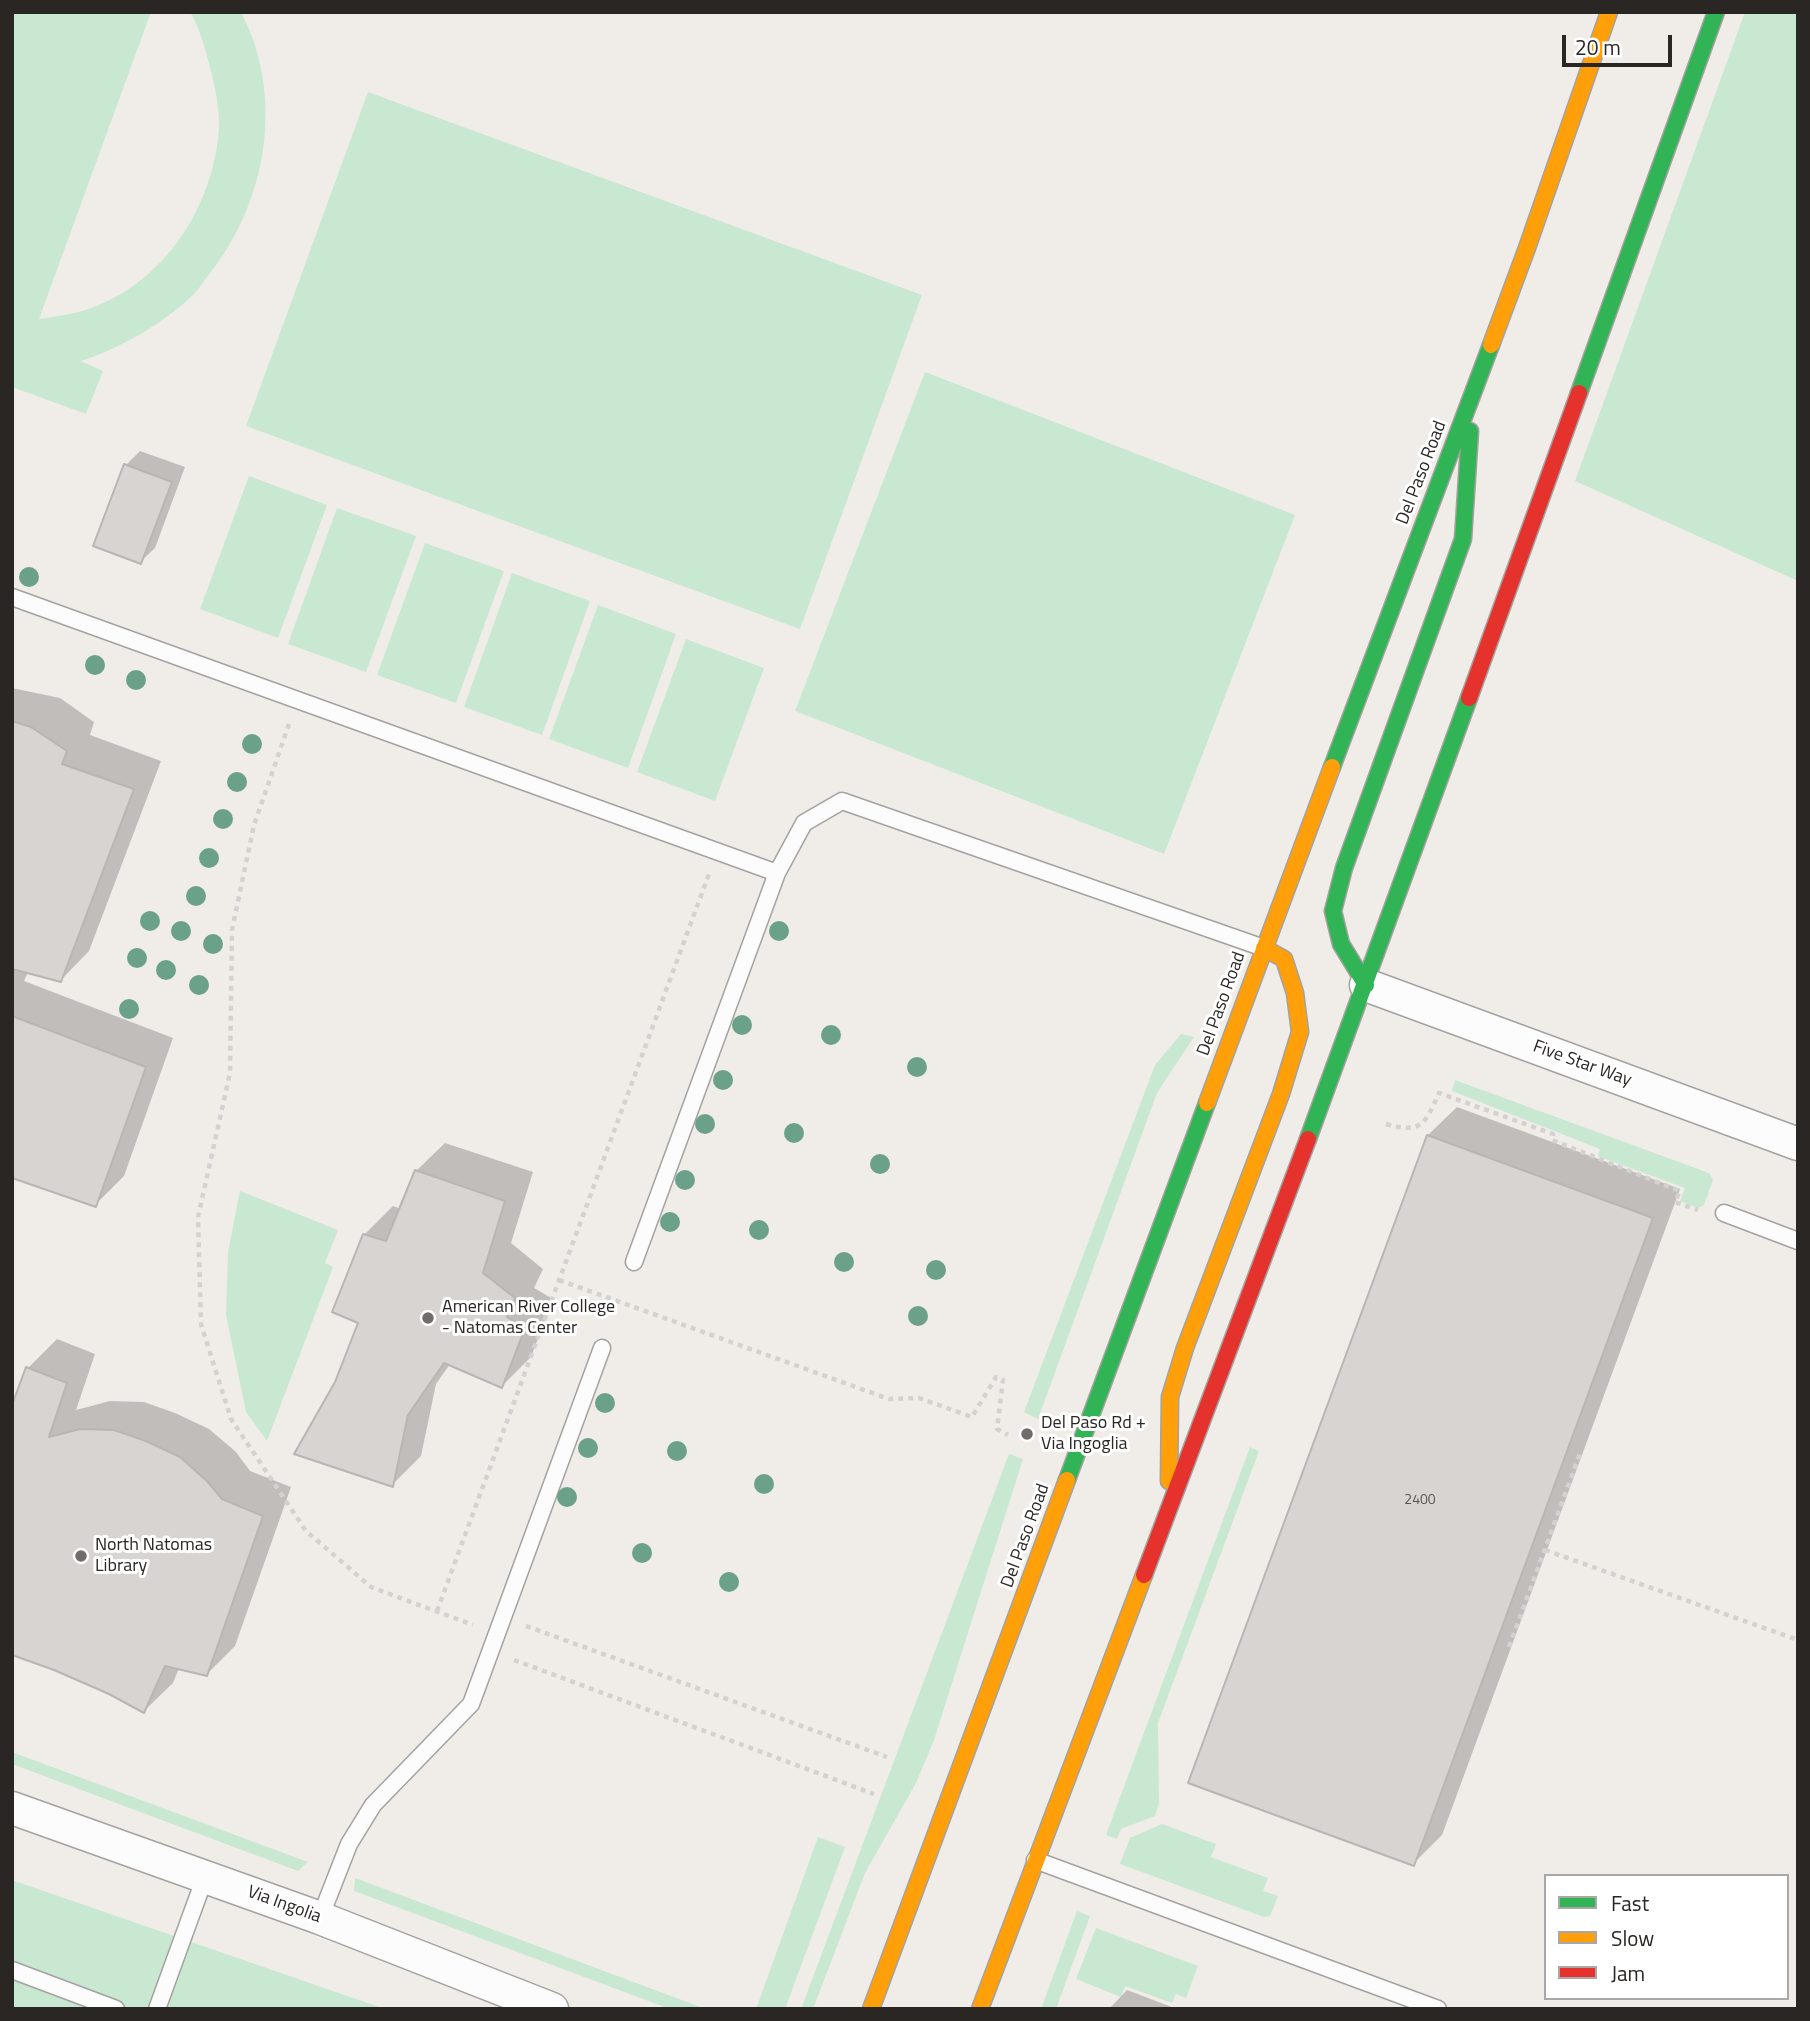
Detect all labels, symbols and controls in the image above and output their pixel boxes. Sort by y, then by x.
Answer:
scale bar [1565,21,1675,65]
text: 20 m [1575,31,1621,63]
street label: Del Paso Road [1392,418,1452,528]
street label: Del Paso Road [1193,949,1251,1059]
street label: Five Star Way [1530,1036,1634,1092]
place label: American River College - Natomas Center [442,1297,615,1340]
marker: American River College - Natomas Center [420,1310,436,1326]
place label: Del Paso Rd + Via Ingoglia [1041,1413,1146,1456]
marker: Del Paso Rd + Via Ingoglia [1019,1426,1035,1442]
street label: Del Paso Road [997,1481,1055,1591]
house number: 2400 [1404,1493,1436,1509]
place label: North Natomas Library [95,1535,212,1578]
marker: North Natomas Library [73,1548,89,1564]
legend [1544,1874,1789,2000]
street label: Via Ingolia [244,1882,324,1928]
text: Fast [1611,1887,1649,1919]
text: Slow [1611,1922,1654,1954]
text: Jam [1611,1957,1645,1989]

